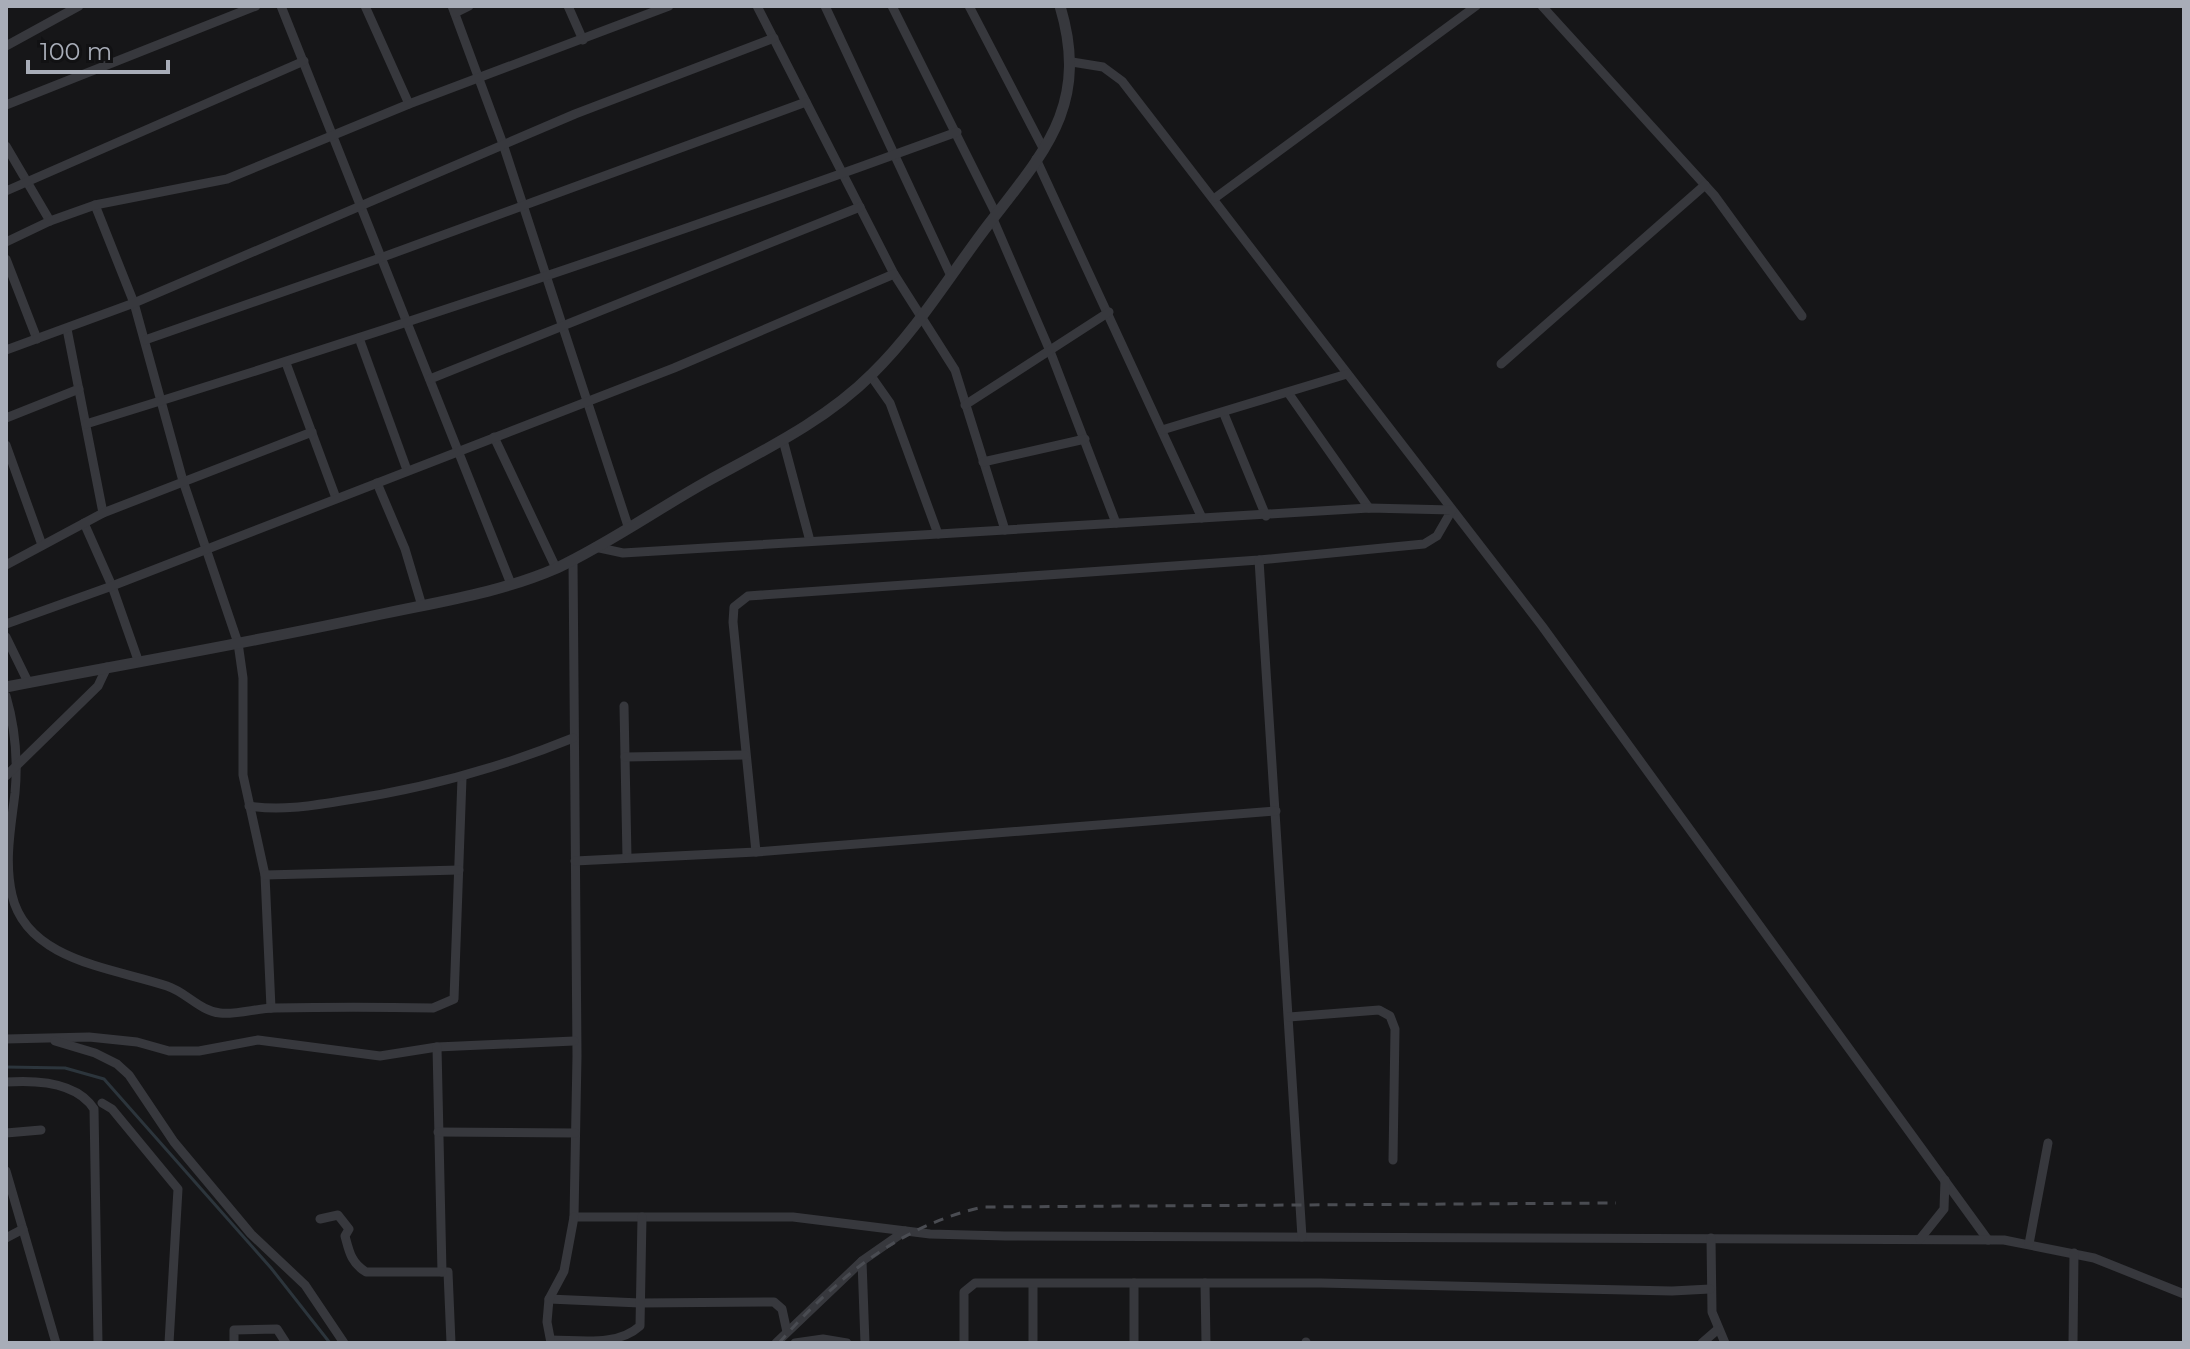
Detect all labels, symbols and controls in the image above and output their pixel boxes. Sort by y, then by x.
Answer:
scale bar [28,24,168,74]
text: 100 m [40,37,112,66]

